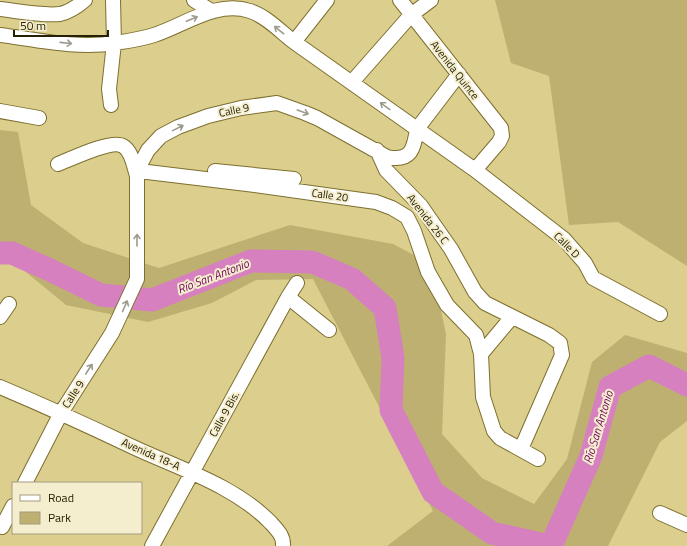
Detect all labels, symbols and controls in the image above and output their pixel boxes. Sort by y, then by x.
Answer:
scale bar [14,12,108,38]
one-way arrow [186,15,198,22]
text: 50 m [20,16,46,35]
one-way arrow [274,26,285,35]
street label: Avenida Quince [427,37,483,103]
one-way arrow [60,39,73,47]
street label: Calle 9 [217,99,251,121]
one-way arrow [380,102,391,110]
one-way arrow [296,109,308,117]
one-way arrow [171,124,183,131]
street label: Calle 20 [311,185,349,205]
street label: Avenida 26 C [403,190,453,248]
street label: Calle D [550,228,584,262]
one-way arrow [133,234,141,247]
water label: Río San Antonio [175,253,252,298]
one-way arrow [122,301,129,313]
one-way arrow [86,363,94,375]
street label: Calle 9 [58,377,88,411]
water label: Río San Antonio [578,387,618,466]
street label: Calle 9 Bis. [205,388,243,440]
street label: Avenida 18-A [119,434,183,474]
legend [12,482,142,534]
text: Road [48,488,74,507]
text: Park [48,508,71,527]

